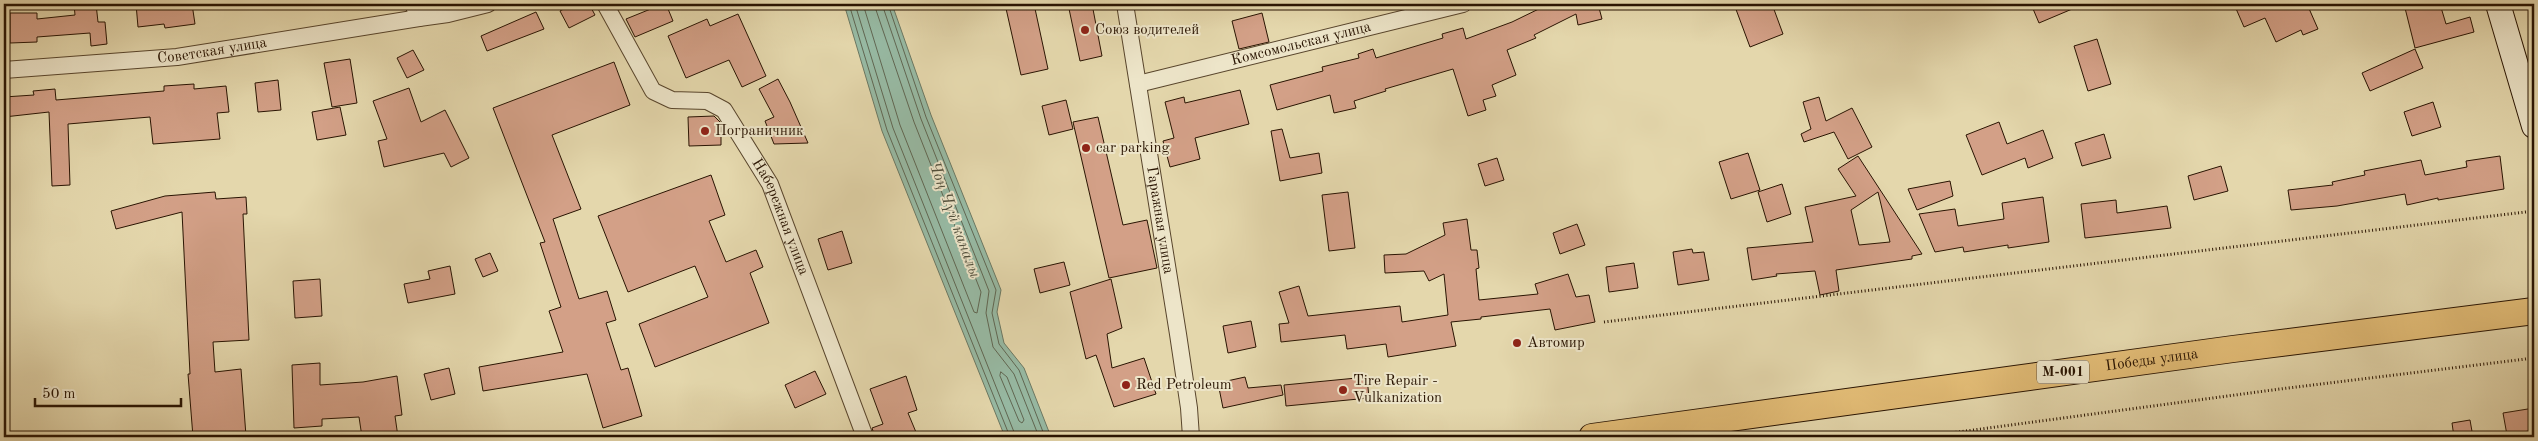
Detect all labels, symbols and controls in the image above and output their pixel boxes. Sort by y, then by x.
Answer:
street label: Комсомольская улица [1230,19,1373,68]
place label: Союз водителей [1095,23,1199,38]
marker: Союз водителей [1079,24,1091,36]
street label: Советская улица [157,35,268,66]
place label: Пограничник [715,124,804,139]
marker: Пограничник [699,125,711,137]
place label: car parking [1096,141,1170,156]
marker: car parking [1080,142,1092,154]
street label: Набережная улица [749,156,811,278]
water label: Чоң Чүй каналы [926,160,982,280]
street label: Гаражная улица [1144,166,1176,276]
place label: Автомир [1527,336,1585,351]
marker: Автомир [1511,337,1523,349]
street label: Победы улица [2104,346,2200,374]
road number: М-001 [2037,361,2089,384]
place label: Tire Repair - Vulkanization [1353,374,1442,406]
scale bar [35,376,181,408]
place label: Red Petroleum [1136,378,1232,393]
marker: Red Petroleum [1120,379,1132,391]
marker: Tire Repair - Vulkanization [1337,384,1349,396]
text: 50 m [42,387,76,402]

